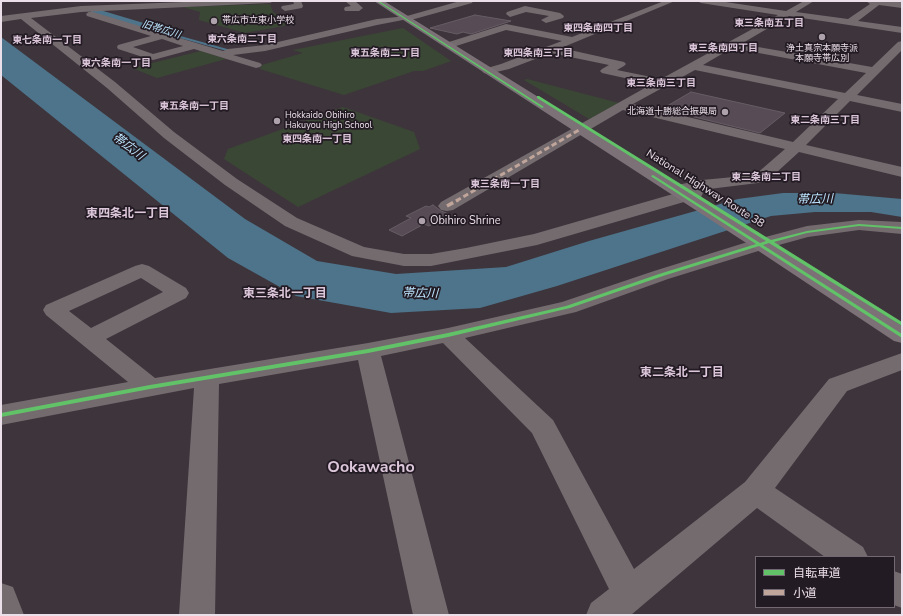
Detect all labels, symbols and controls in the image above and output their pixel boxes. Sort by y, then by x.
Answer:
marker: 帯広市立東小学校 [209,16,219,26]
place label: 帯広市立東小学校 [222,16,294,26]
water label: 旧帯広川 [140,18,182,42]
district label: 東三条南五丁目 [734,18,804,30]
district label: 東四条南四丁目 [563,23,633,35]
marker: 浄土真宗本願寺派 本願寺帯広別 [817,32,827,42]
district label: 東六条南二丁目 [207,34,277,46]
district label: 東七条南一丁目 [12,35,82,47]
district label: 東三条南四丁目 [688,43,758,55]
place label: 浄土真宗本願寺派 本願寺帯広別 [786,44,858,65]
district label: 東五条南二丁目 [350,48,420,60]
district label: 東四条南三丁目 [503,48,573,60]
district label: 東六条南一丁目 [81,58,151,70]
district label: 東三条南三丁目 [626,78,696,90]
district label: 東五条南一丁目 [159,101,229,113]
place label: 北海道十勝総合振興局 [627,107,717,117]
marker: 北海道十勝総合振興局 [720,107,730,117]
place label: Hokkaido Obihiro Hakuyou High School [285,111,372,132]
district label: 東二条南三丁目 [790,115,860,127]
marker: Hokkaido Obihiro Hakuyou High School [272,116,282,126]
water label: 帯広川 [109,130,147,164]
district label: 東四条南一丁目 [282,134,352,146]
street label: National Highway Route 38 [643,147,767,231]
district label: 東二条南二丁目 [731,172,801,184]
district label: 東三条南一丁目 [470,179,540,191]
water label: 帯広川 [797,192,833,208]
district label: 東四条北一丁目 [86,207,170,221]
place label: Obihiro Shrine [430,214,501,228]
marker: Obihiro Shrine [417,216,427,226]
water label: 帯広川 [402,286,438,302]
district label: 東三条北一丁目 [243,287,327,301]
district label: 東二条北一丁目 [640,366,724,380]
district label: Ookawacho [327,458,415,478]
legend [755,556,895,608]
text: 自転車道 [793,565,841,581]
text: 小道 [793,585,817,601]

